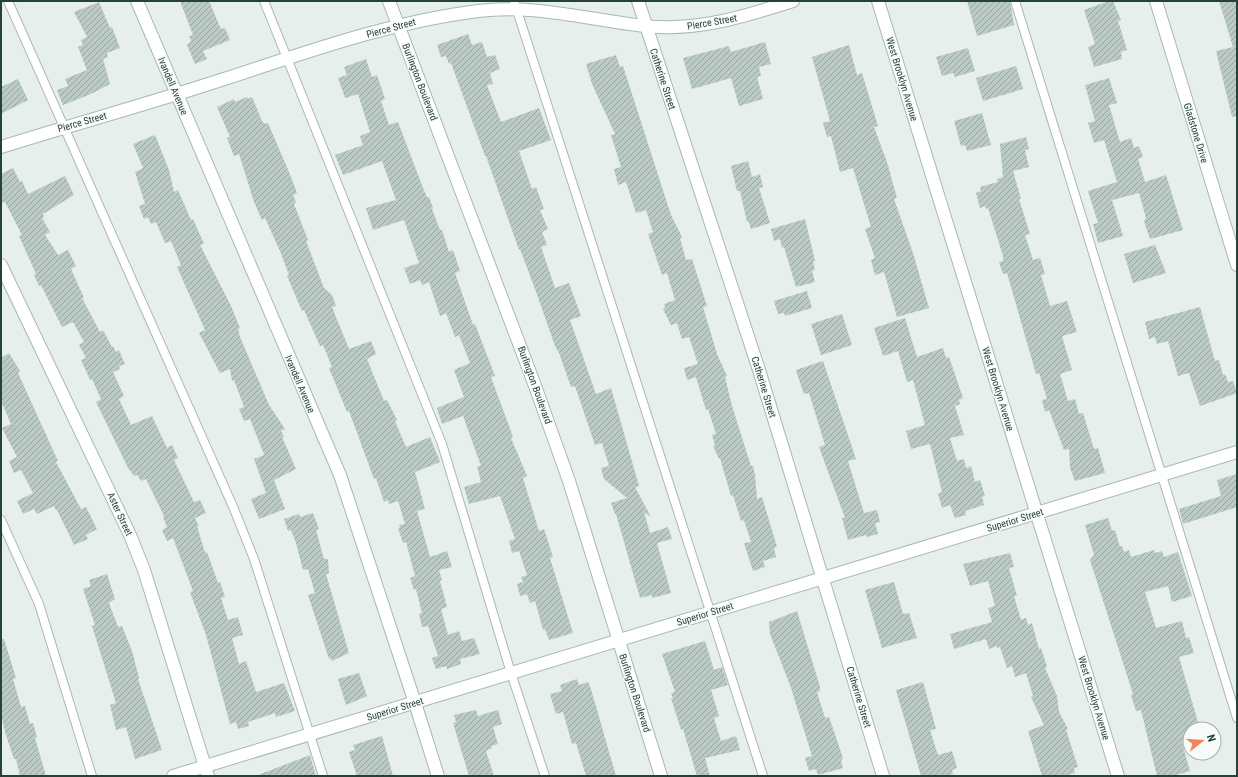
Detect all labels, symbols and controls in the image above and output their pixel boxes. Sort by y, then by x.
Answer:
street label: Pierce Street [686,12,738,32]
street label: Pierce Street [365,16,417,40]
street label: West Brooklyn Avenue [884,36,920,123]
street label: Burlington Boulevard [400,42,440,122]
street label: Catherine Street [648,47,678,111]
street label: Ivandell Avenue [156,55,190,117]
street label: Gladstone Drive [1182,102,1210,165]
street label: Pierce Street [56,110,108,134]
street label: Burlington Boulevard [516,345,554,425]
street label: West Brooklyn Avenue [980,346,1016,433]
street label: Ivandell Avenue [283,353,317,415]
street label: Catherine Street [749,355,779,419]
street label: Aster Street [105,490,135,538]
street label: Superior Street [985,506,1045,534]
street label: Superior Street [675,600,735,628]
street label: Burlington Boulevard [617,652,653,734]
street label: West Brooklyn Avenue [1076,655,1112,742]
street label: Catherine Street [844,665,874,729]
street label: Superior Street [365,695,425,723]
north arrow [1182,721,1222,761]
text: N [1204,733,1218,744]

